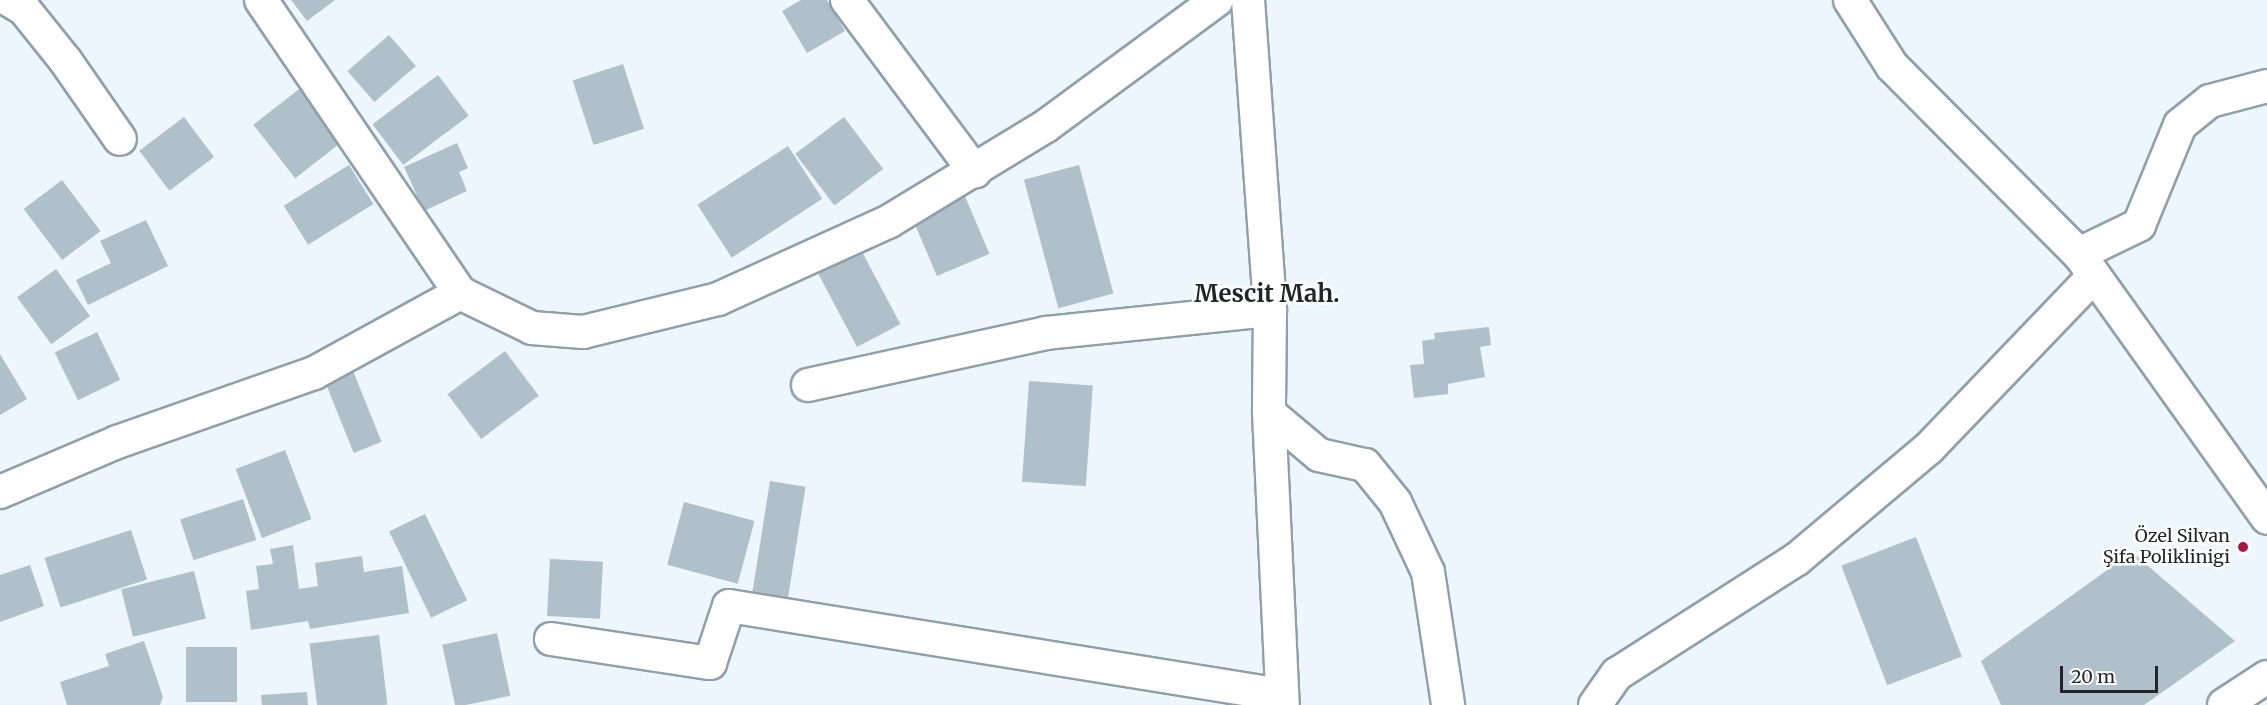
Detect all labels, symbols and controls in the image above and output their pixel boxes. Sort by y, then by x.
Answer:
district label: Mescit Mah. [1194,280,1340,308]
place label: Özel Silvan Şifa Poliklinigi [2103,526,2230,568]
marker: Özel Silvan Şifa Poliklinigi [2234,538,2252,556]
scale bar [2063,654,2160,692]
text: 20 m [2071,665,2115,688]

